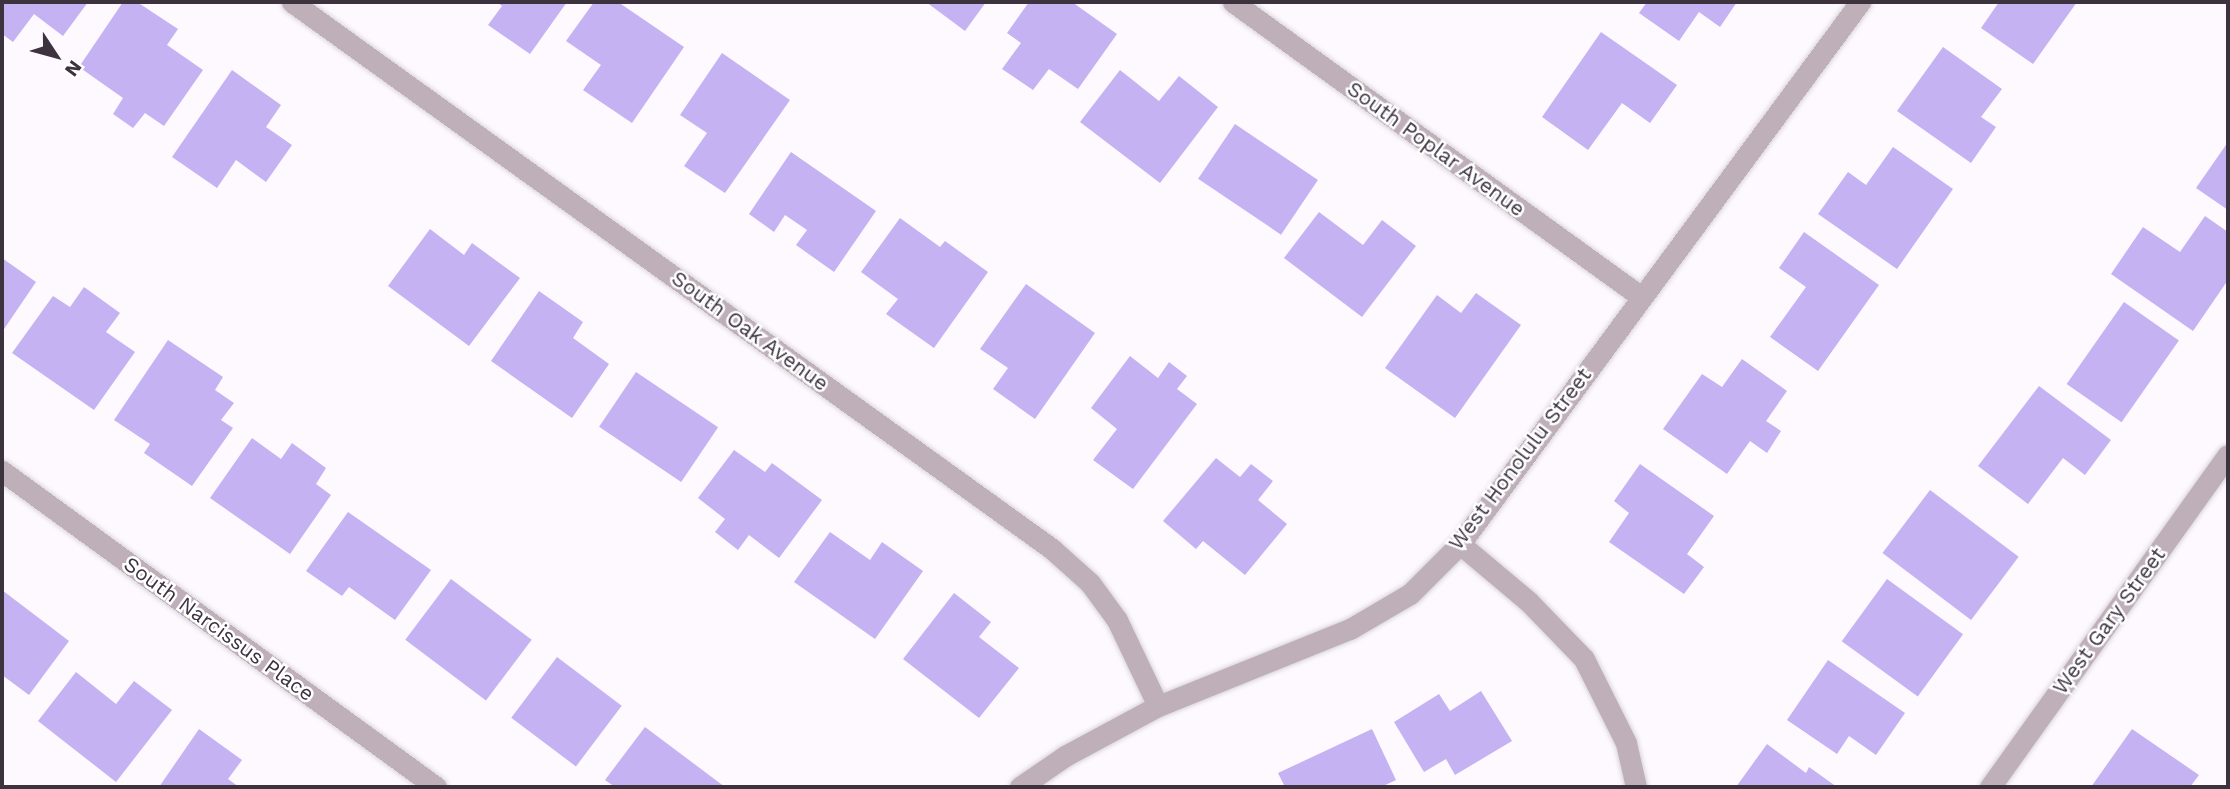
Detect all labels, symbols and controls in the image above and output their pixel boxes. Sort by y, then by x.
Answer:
north arrow [21,21,91,91]
text: N [60,56,87,81]
street label: South Poplar Avenue [1342,76,1530,222]
street label: South Oak Avenue [666,265,834,397]
street label: West Honolulu Street [1443,363,1597,555]
street label: West Gary Street [2047,543,2171,699]
street label: South Narcissus Place [119,551,319,707]

